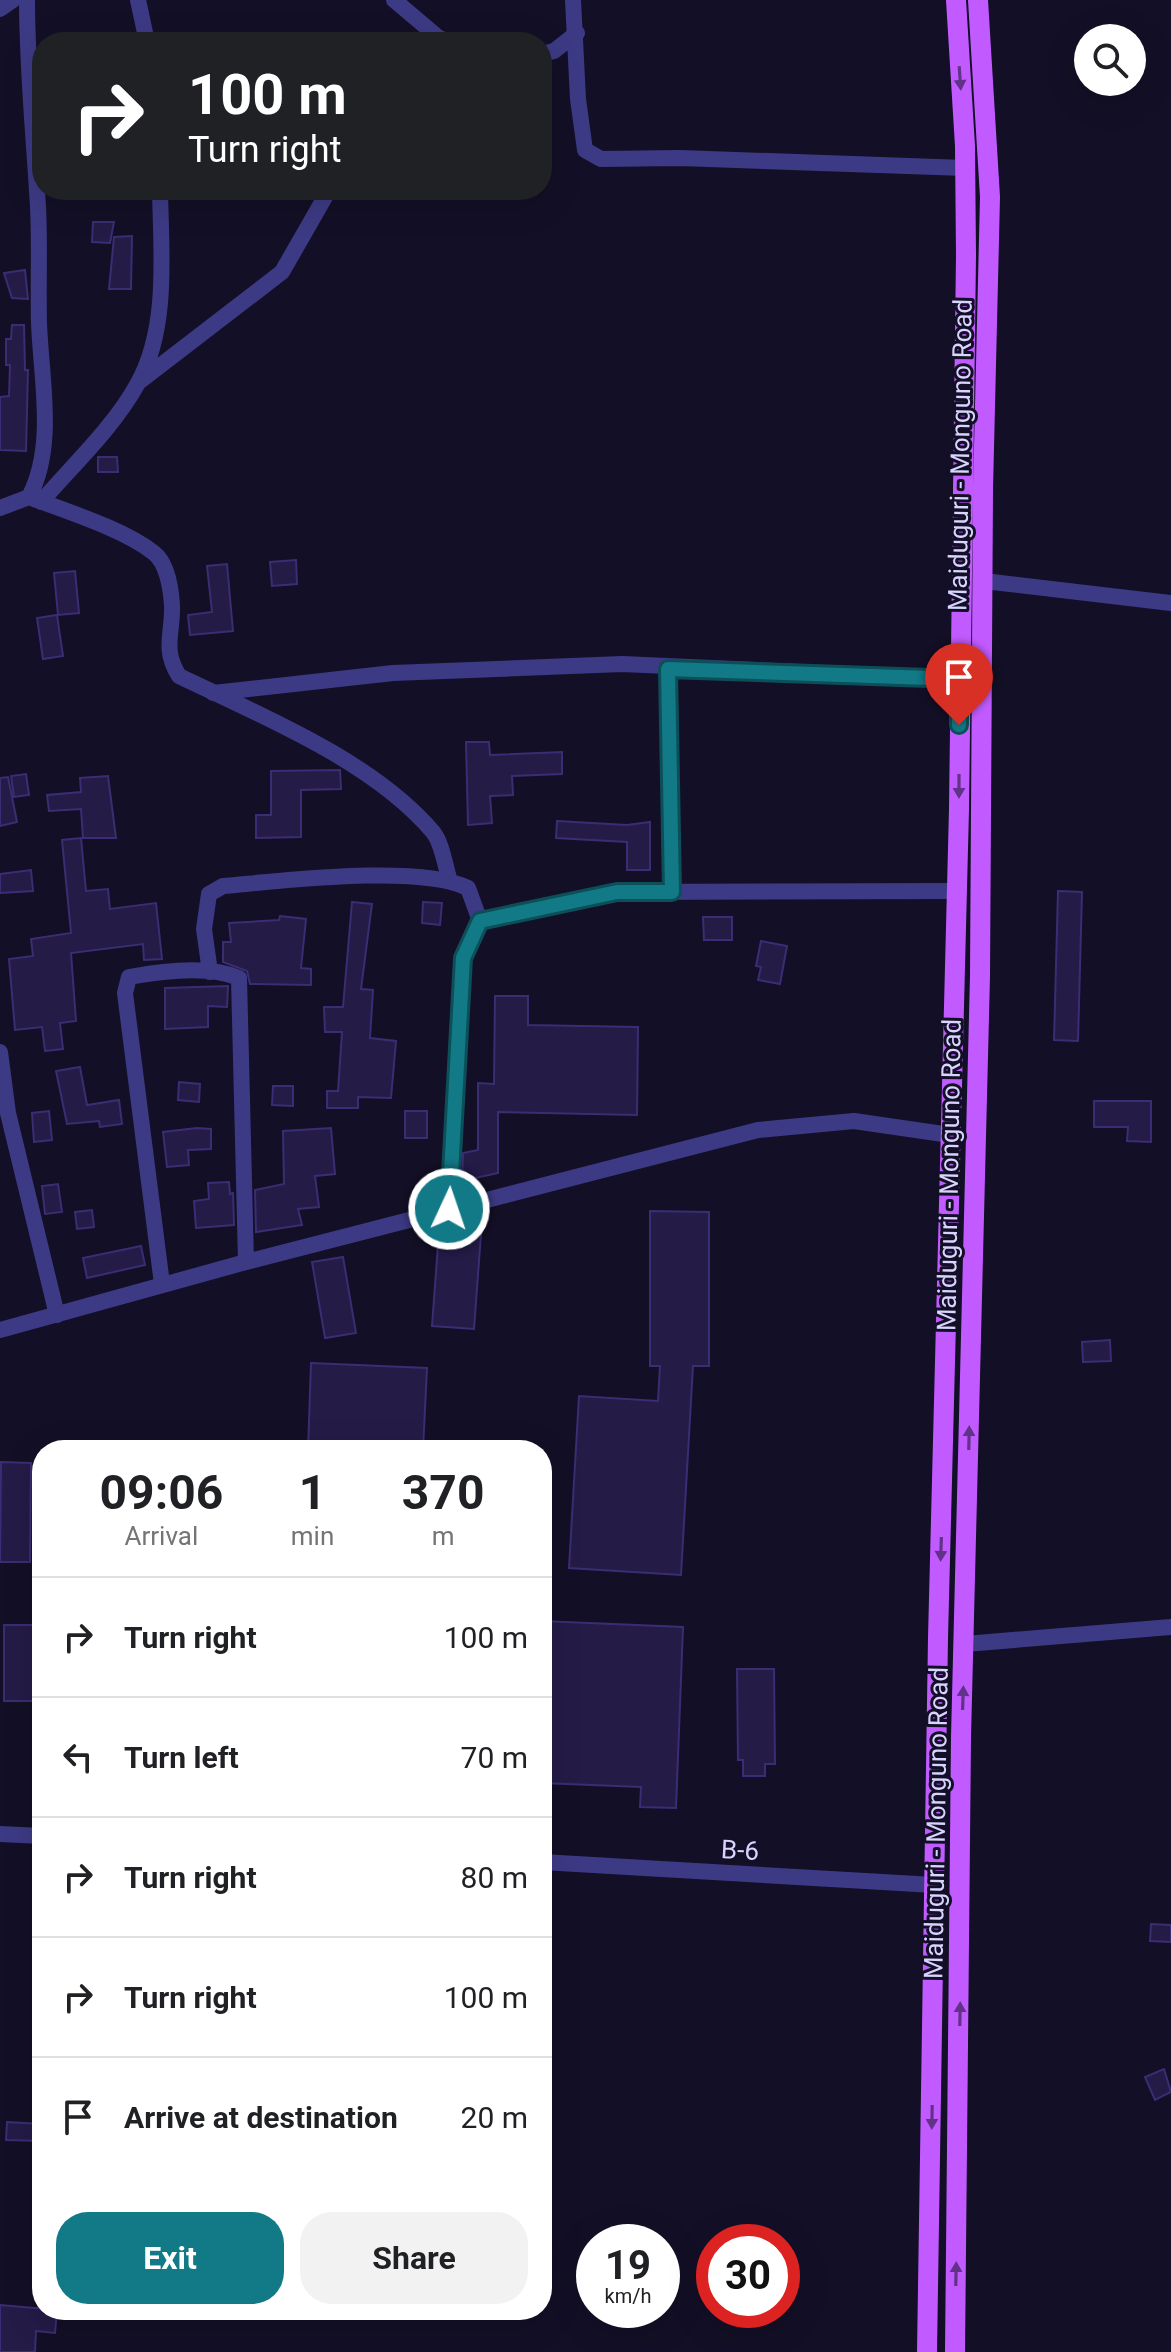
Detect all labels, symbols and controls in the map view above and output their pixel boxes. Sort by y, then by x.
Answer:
map controls [1074,24,1146,96]
button: search [1074,24,1146,96]
text: 100 m [188,62,347,128]
icon: right [56,64,160,168]
one-way arrow [954,66,967,91]
text: Turn right [188,129,341,171]
street label: Maiduguri - Monguno Road [942,299,978,611]
pin [925,643,993,725]
icon: arrive [937,655,981,699]
one-way arrow [953,774,965,799]
street label: Maiduguri - Monguno Road [931,1019,967,1331]
position arrow [407,1167,491,1251]
one-way arrow [963,1425,975,1450]
text: 09:06 [100,1464,223,1521]
text: 1 [299,1464,326,1521]
text: 370 [402,1464,484,1521]
text: Arrival [125,1521,198,1551]
text: min [291,1521,334,1551]
text: m [432,1521,455,1551]
one-way arrow [934,1537,947,1562]
icon: right [56,1615,100,1659]
text: Turn right [124,1620,257,1655]
text: 100 m [444,1620,528,1655]
street label: Maiduguri - Monguno Road [918,1667,954,1979]
one-way arrow [956,1685,969,1710]
icon: left [56,1735,100,1779]
text: Turn left [124,1740,239,1775]
text: 70 m [461,1740,528,1775]
street label: B-6 [720,1834,760,1866]
icon: right [56,1855,100,1899]
text: Turn right [124,1860,257,1895]
text: 80 m [461,1860,528,1895]
icon: right [56,1975,100,2019]
text: Turn right [124,1980,257,2015]
text: 100 m [444,1980,528,2015]
one-way arrow [953,2001,966,2026]
icon: arrive [56,2095,100,2139]
text: Arrive at destination [124,2100,398,2135]
text: 20 m [461,2100,528,2135]
one-way arrow [925,2105,938,2130]
button: Exit [56,2212,284,2304]
button: Share [300,2212,528,2304]
speed limit sign: 30 [696,2224,800,2328]
text: 19 [605,2242,651,2289]
one-way arrow [950,2261,962,2286]
text: km/h [605,2284,651,2308]

